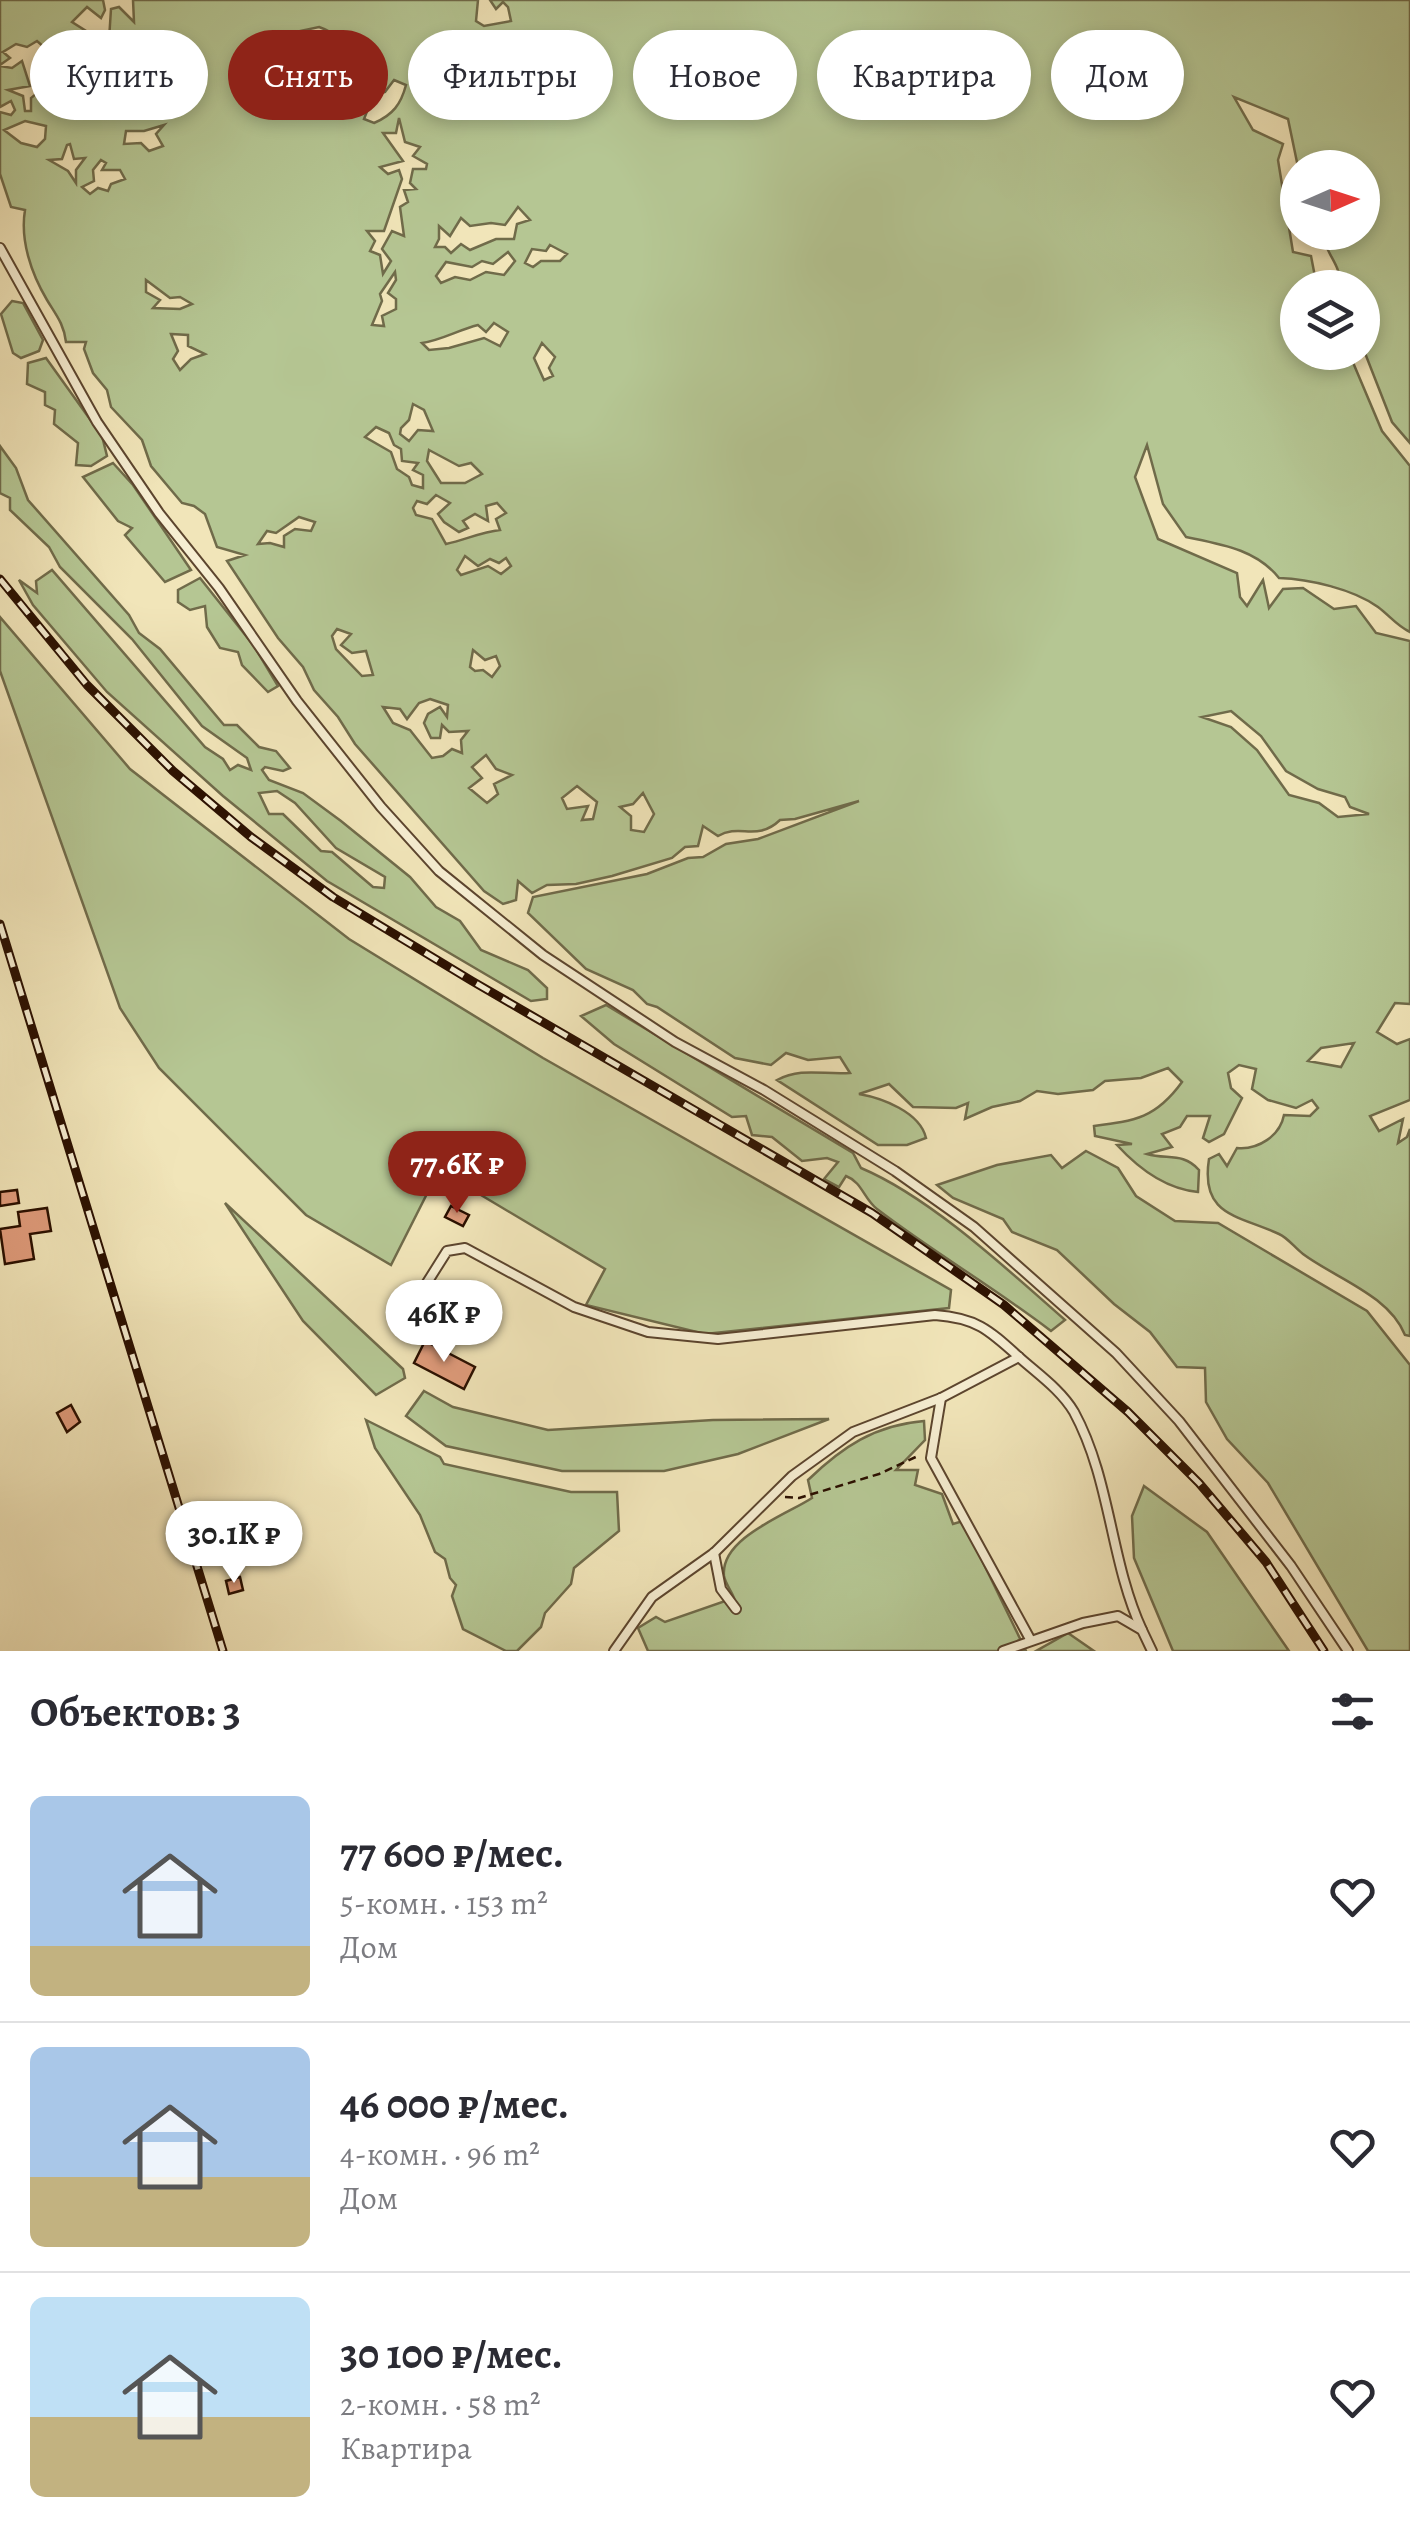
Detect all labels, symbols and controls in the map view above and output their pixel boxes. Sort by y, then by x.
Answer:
chip: Купить [30,30,208,120]
chip: Снять [228,30,388,120]
chip: Фильтры [408,30,613,120]
chip: Новое [633,30,797,120]
chip: Квартира [817,30,1031,120]
chip: Дом [1051,30,1184,120]
north arrow [1280,150,1380,250]
map controls [1280,150,1380,370]
button: layers [1280,270,1380,370]
pin: 77.6K ₽ [365,1131,549,1216]
text: 77.6K ₽ [410,1141,504,1185]
pin: 46K ₽ [374,1280,514,1365]
text: 46K ₽ [408,1290,480,1334]
pin: 30.1K ₽ [142,1501,326,1586]
text: 30.1K ₽ [188,1511,280,1555]
text: Объектов: 3 [30,1683,241,1740]
icon: filters [1325,1684,1380,1739]
text: 77 600 ₽/мес. [340,1824,564,1881]
icon: home [110,1836,230,1956]
icon: heart [1325,1869,1380,1924]
text: 5-комн. · 153 m² [340,1881,548,1925]
text: Дом [340,1925,398,1969]
text: 46 000 ₽/мес. [340,2075,569,2132]
icon: home [110,2087,230,2207]
icon: heart [1325,2120,1380,2175]
text: 4-комн. · 96 m² [340,2132,540,2176]
text: Дом [340,2176,398,2220]
text: 30 100 ₽/мес. [340,2325,563,2382]
icon: home [110,2337,230,2457]
icon: heart [1325,2370,1380,2425]
text: 2-комн. · 58 m² [340,2382,540,2426]
text: Квартира [340,2426,472,2470]

